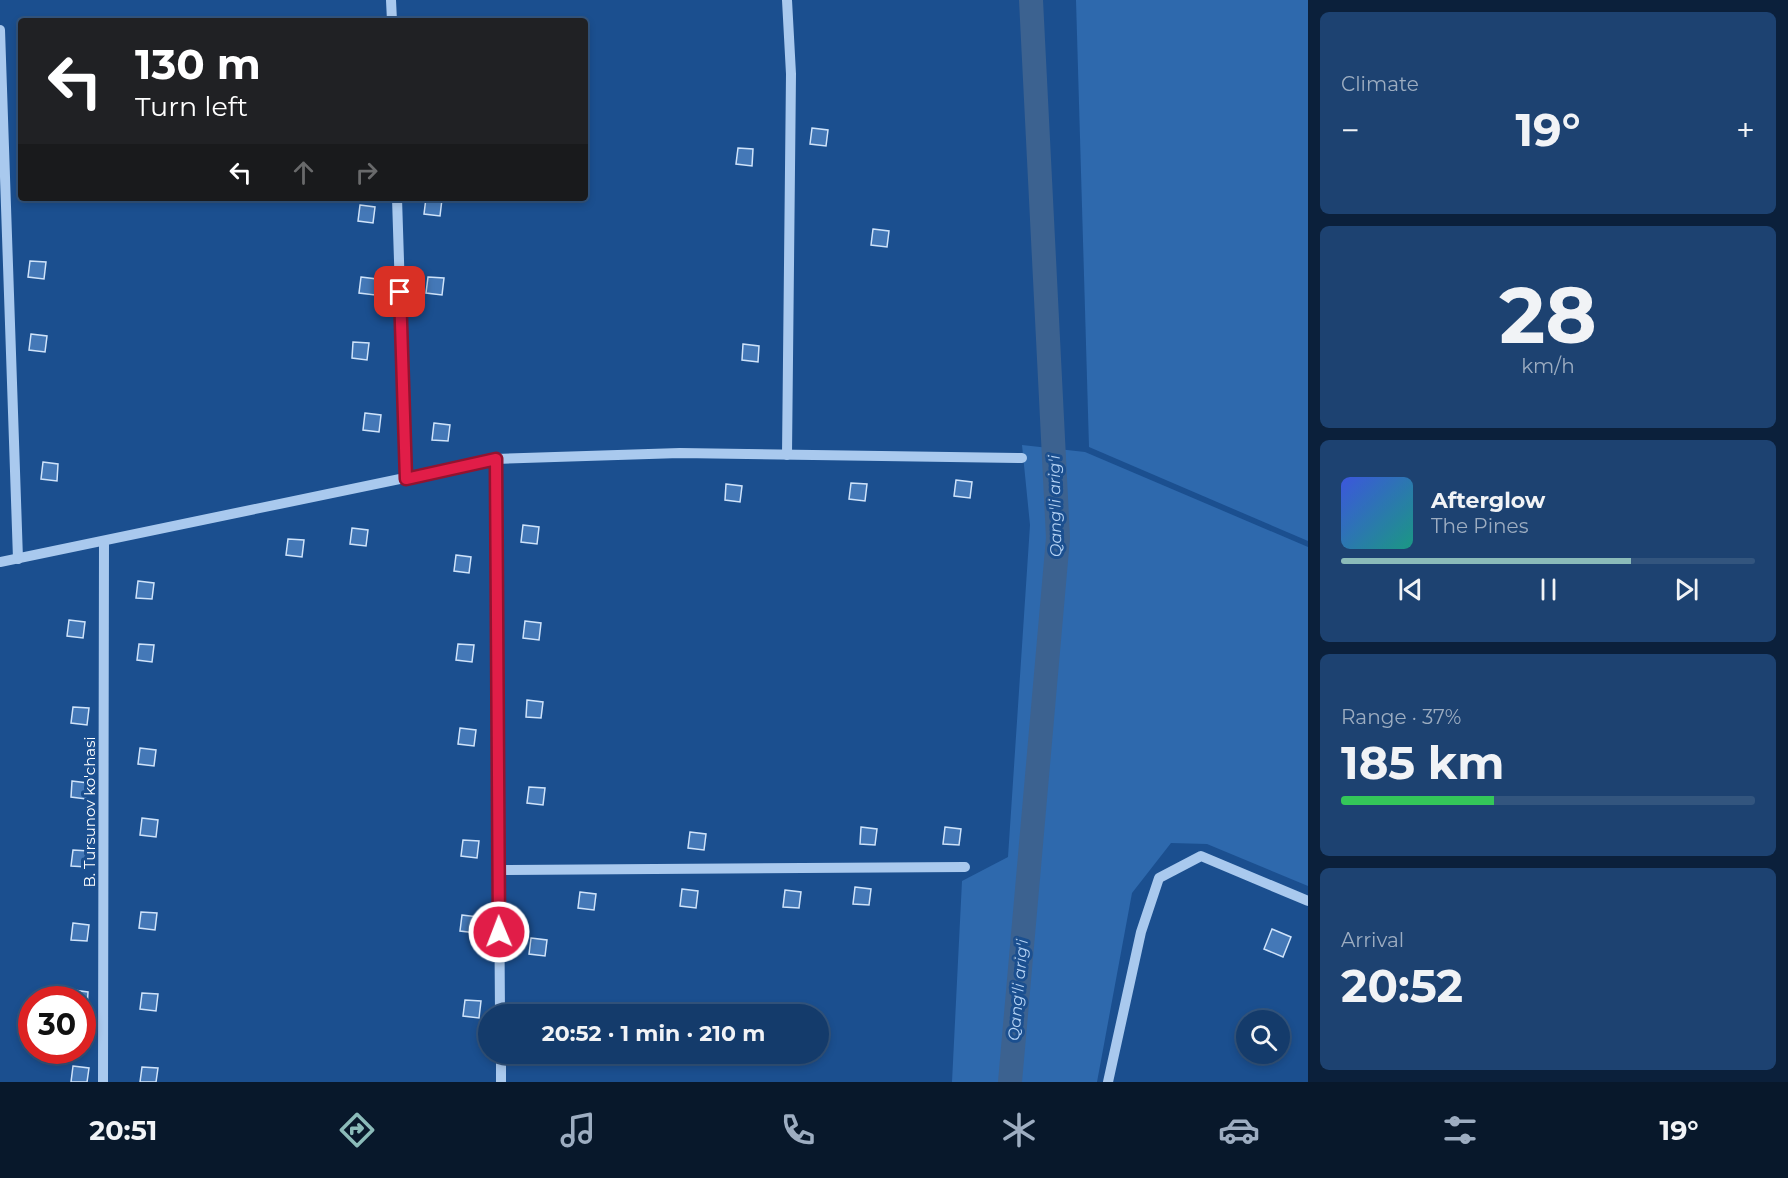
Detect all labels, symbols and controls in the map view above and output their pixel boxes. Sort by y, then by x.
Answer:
text: 130 m [135,38,261,90]
icon: left [36,42,114,120]
text: Climate [1341,72,1419,96]
text: Turn left [135,90,248,123]
text: 19° [1515,102,1581,157]
text: − [1341,110,1360,150]
text: + [1736,110,1755,150]
icon: left [224,156,257,189]
icon: ahead [287,156,320,189]
icon: right [350,156,383,189]
pin [374,266,425,317]
text: 28 [1499,267,1597,363]
icon: arrive [383,275,416,308]
text: km/h [1521,354,1575,378]
water label: Qang'li arig'i [1045,454,1065,557]
text: Afterglow [1431,487,1545,514]
text: The Pines [1431,514,1528,538]
icon: previous [1394,573,1427,606]
icon: pause [1532,573,1565,606]
icon: next [1670,573,1703,606]
text: Range · 37% [1341,705,1461,729]
text: 185 km [1341,735,1504,790]
street label: B. Tursunov ko'chasi [80,737,99,887]
position arrow [467,900,531,964]
text: Arrival [1341,928,1404,952]
water label: Qang'li arig'i [1004,938,1032,1042]
text: 20:52 [1341,958,1463,1013]
speed limit sign: 30 [18,986,96,1064]
map controls [1236,1010,1290,1064]
button: search [1236,1010,1290,1064]
text: 20:52 · 1 min · 210 m [542,1020,765,1047]
icon: directions [336,1109,378,1151]
icon: music [557,1109,599,1151]
icon: phone [777,1109,819,1151]
icon: climate [998,1109,1040,1151]
icon: car [1218,1109,1260,1151]
icon: filters [1439,1109,1481,1151]
text: 20:51 [89,1114,157,1147]
text: 19° [1660,1114,1699,1147]

